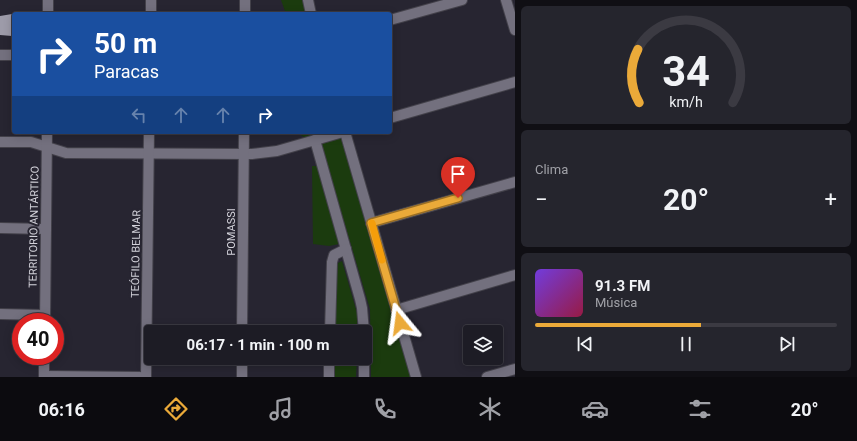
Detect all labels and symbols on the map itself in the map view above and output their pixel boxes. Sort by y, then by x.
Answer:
pin [441,157,475,198]
street label: TERRITORIO ANTÁRTICO [26,166,42,288]
street label: POMASSI [225,208,238,256]
street label: TEÓFILO BELMAR [129,210,143,298]
position arrow [379,302,421,344]
speed limit sign: 40 [12,313,64,365]

